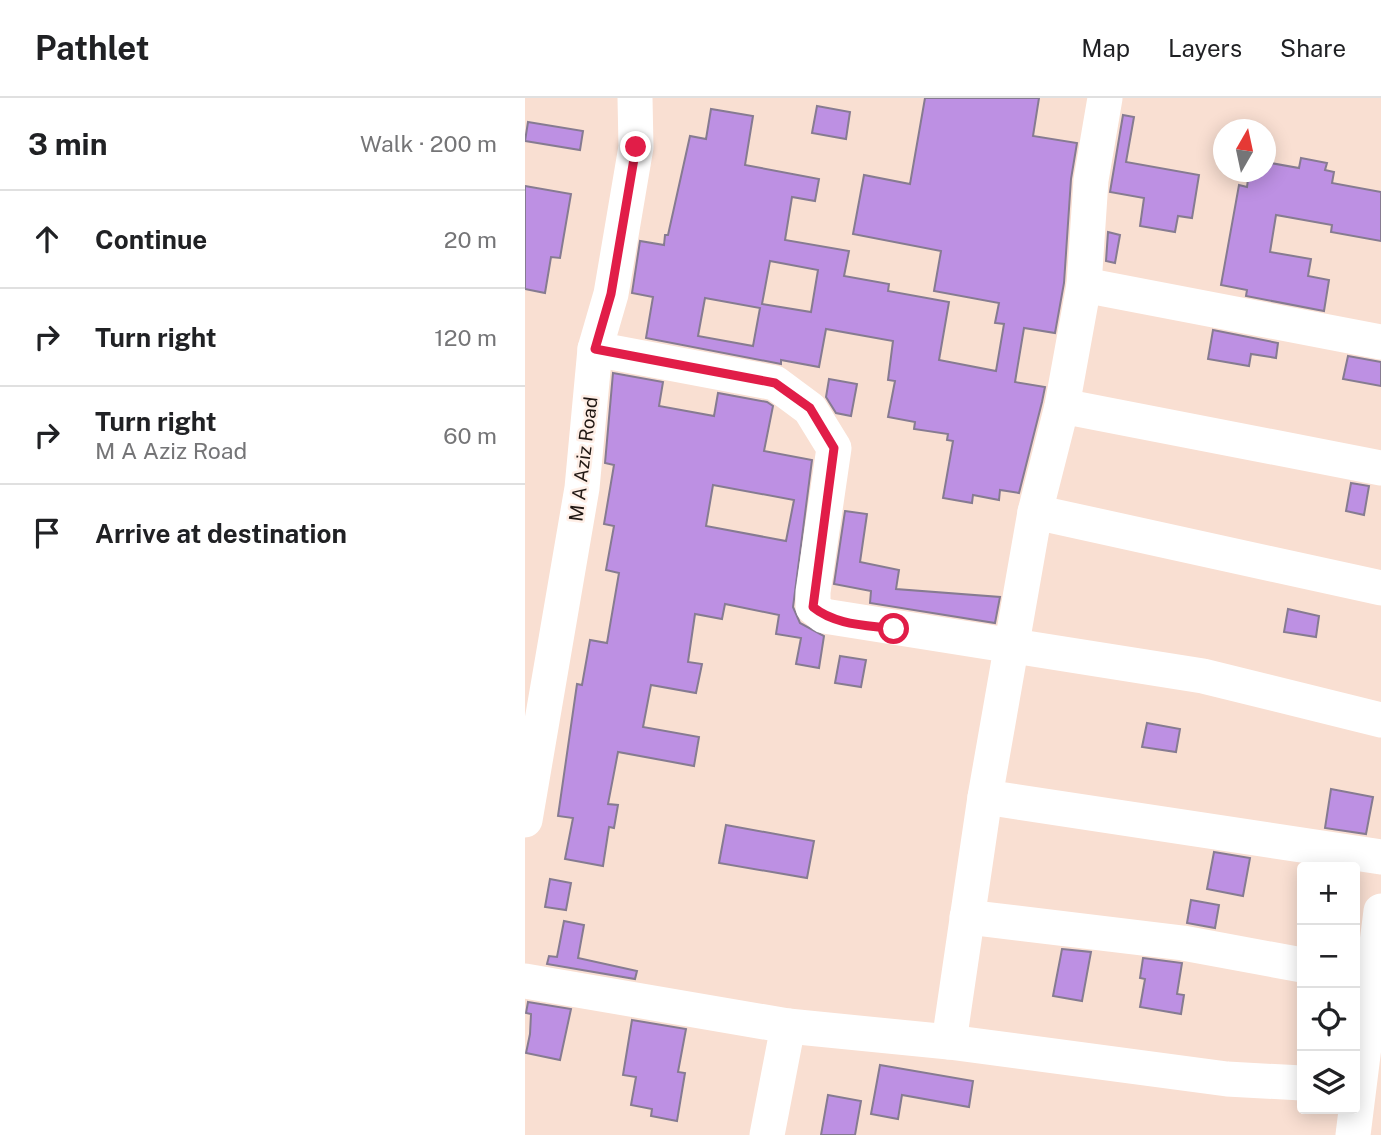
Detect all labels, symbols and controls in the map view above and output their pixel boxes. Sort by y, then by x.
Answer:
text: Pathlet [35,29,150,67]
text: Map [1081,34,1130,62]
text: Layers [1168,34,1242,62]
text: Share [1280,34,1346,62]
north arrow [1213,119,1276,182]
text: 3 min [28,126,107,162]
text: Walk · 200 m [360,130,497,157]
route end [620,131,651,162]
icon: ahead [28,220,66,258]
text: Continue [95,224,207,255]
text: 20 m [444,226,497,253]
icon: right [28,318,66,356]
text: Turn right [95,322,217,353]
text: 120 m [434,324,497,351]
street label: M A Aziz Road [564,395,602,523]
text: Turn right [95,406,217,437]
icon: right [28,416,66,454]
text: 60 m [443,422,497,449]
text: M A Aziz Road [95,437,247,464]
icon: arrive [28,514,66,552]
text: Arrive at destination [95,518,347,549]
route start [878,613,909,644]
map controls [1297,862,1360,1114]
button: + [1297,862,1360,925]
button: − [1297,925,1360,988]
button: locate [1297,988,1360,1051]
button: layers [1297,1051,1360,1114]

